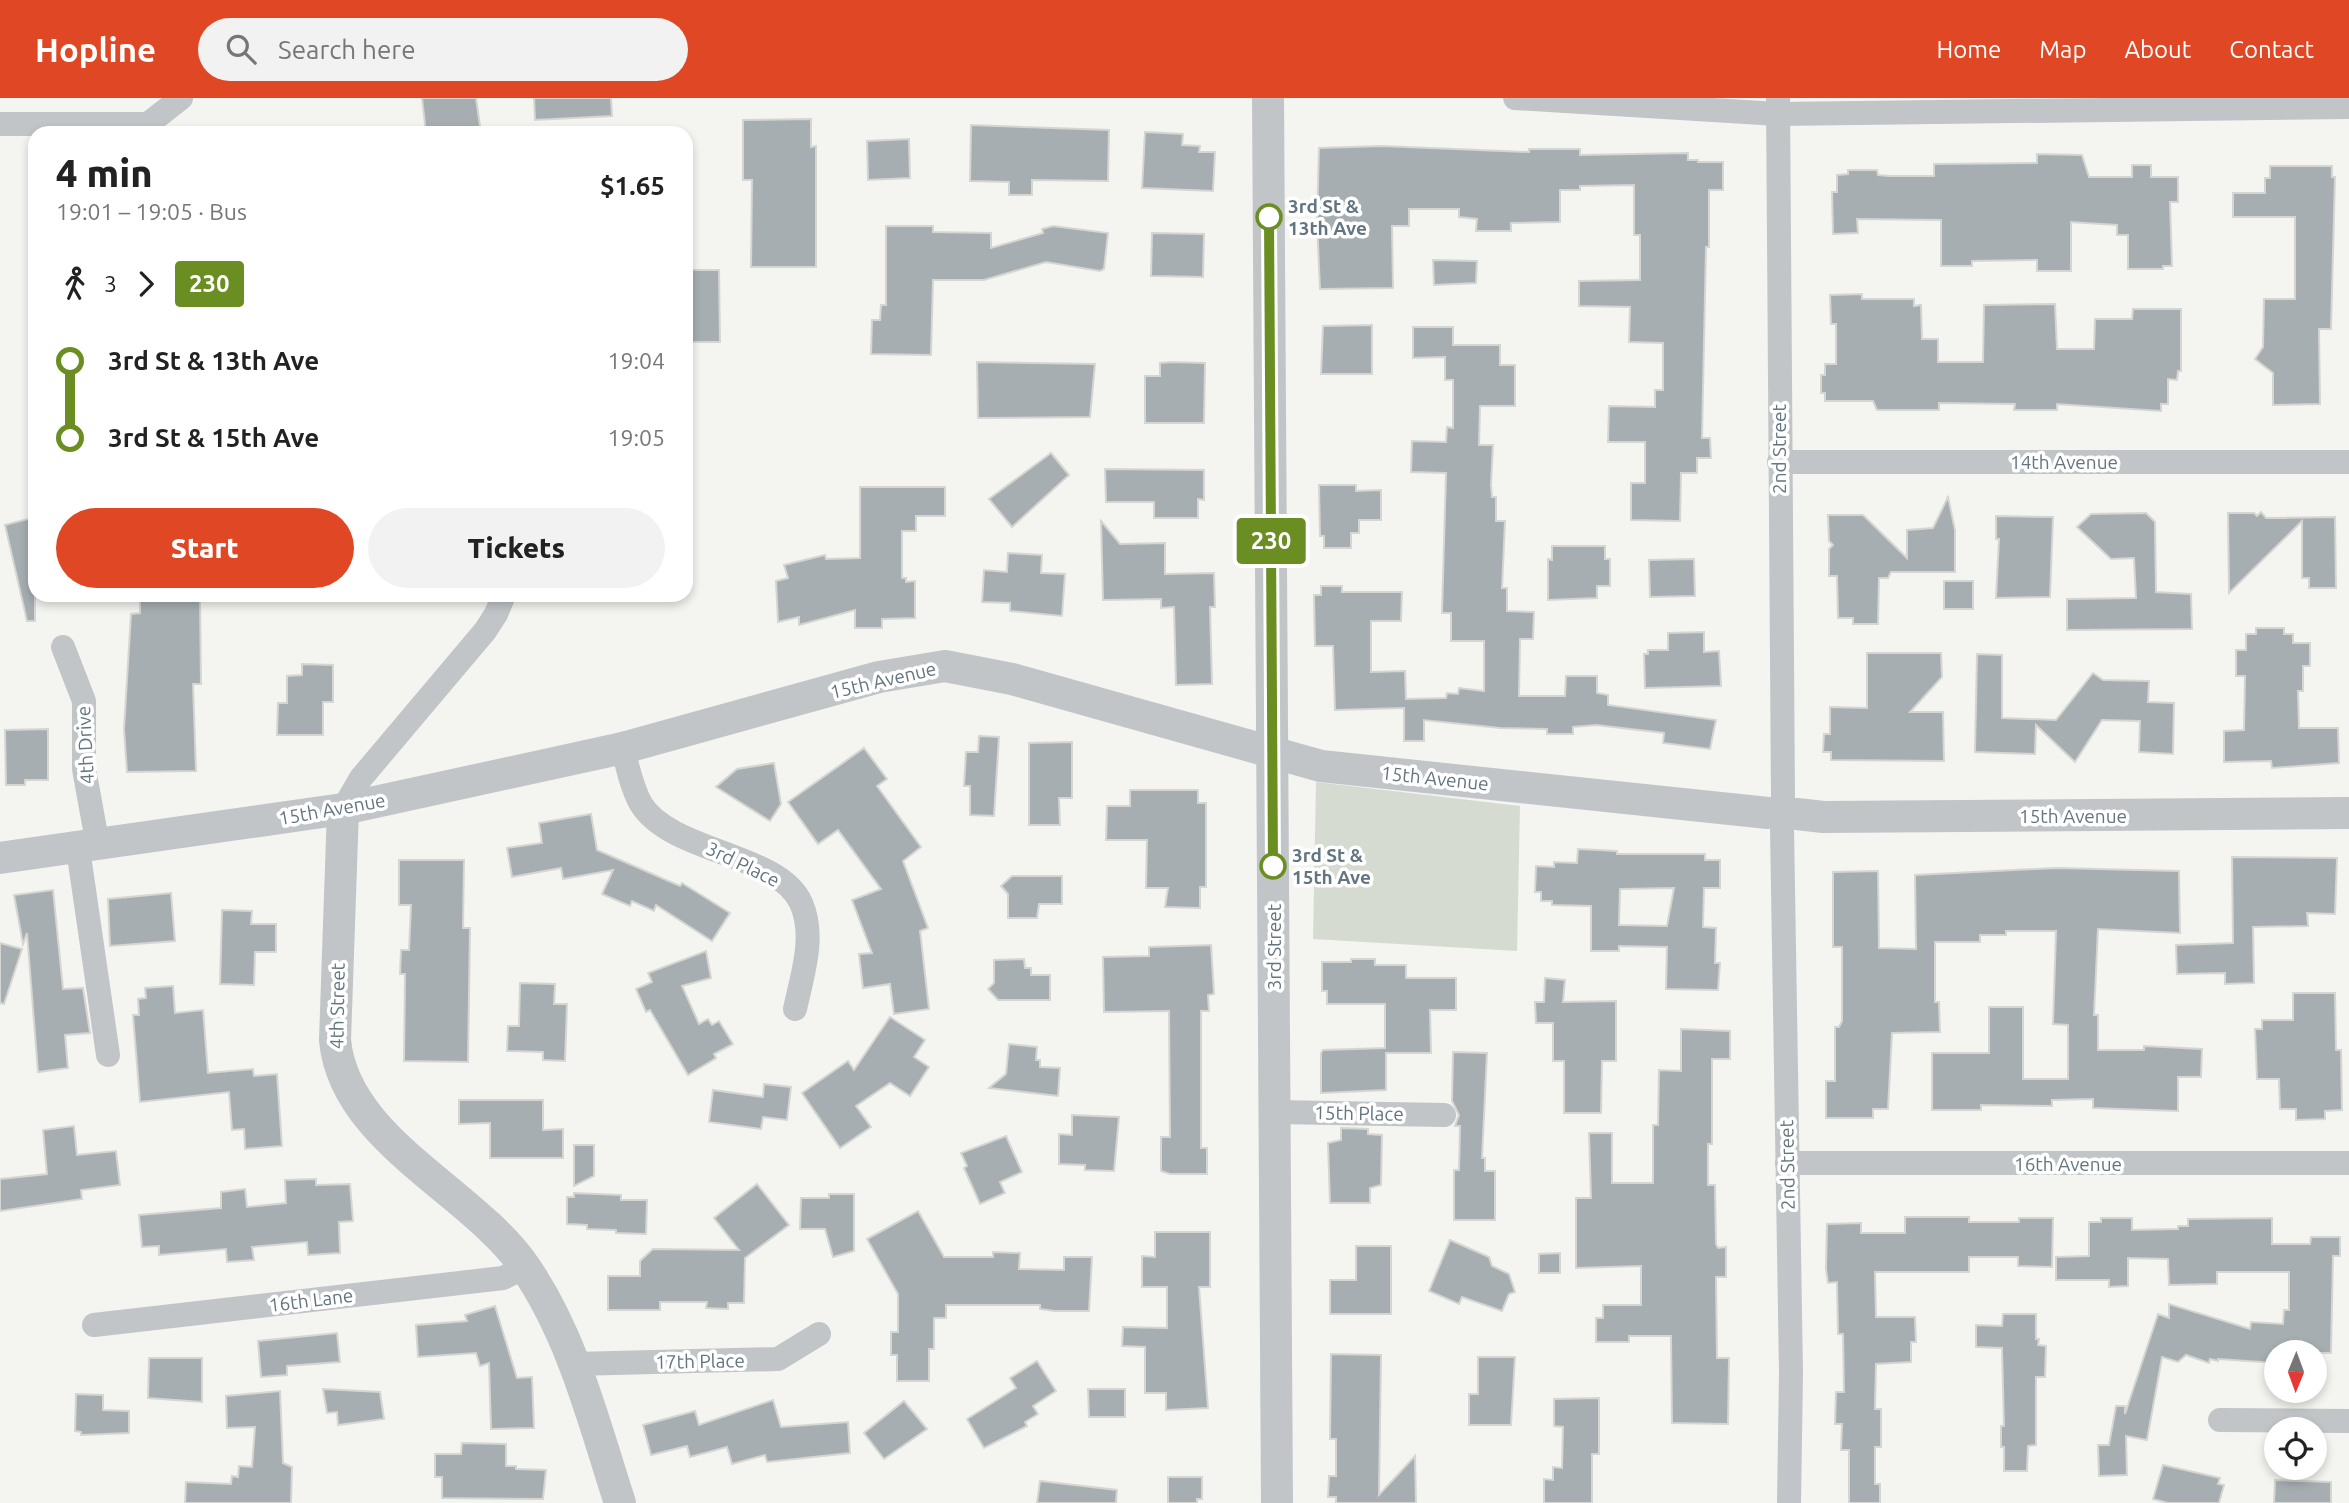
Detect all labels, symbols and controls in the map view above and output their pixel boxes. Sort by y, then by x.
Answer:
search box [198,18,688,81]
icon: search [222,30,260,68]
text: Hopline [35,31,156,68]
text: Search here [278,35,415,64]
text: Home [1936,36,2001,63]
text: Map [2039,36,2086,63]
text: About [2124,36,2191,63]
text: Contact [2229,36,2314,63]
text: 4 min [56,152,153,194]
text: $1.65 [600,171,665,200]
place label: 3rd St & 13th Ave [1288,195,1367,239]
text: 19:01 – 19:05 · Bus [56,199,247,224]
marker: 3rd St & 13th Ave [1256,204,1282,230]
icon: walk [56,265,94,303]
icon: forward [127,265,165,303]
text: 230 [189,270,230,297]
text: 3 [104,271,117,296]
text: 3rd St & 13th Ave [108,346,319,375]
text: 19:04 [607,348,665,373]
street label: 2nd Street [1768,403,1790,494]
text: 3rd St & 15th Ave [108,423,319,452]
text: 19:05 [607,425,665,450]
street label: 14th Avenue [2010,451,2118,473]
button: Start [56,508,354,588]
button: Tickets [368,508,665,588]
line badge: 230 [1231,518,1311,564]
text: 230 [1251,527,1291,554]
street label: 15th Avenue [828,657,938,703]
street label: 4th Drive [72,705,98,785]
street label: 15th Avenue [1380,761,1490,795]
street label: 15th Avenue [277,789,387,829]
street label: 15th Avenue [2019,805,2127,827]
street label: 3rd Place [703,837,783,891]
place label: 3rd St & 15th Ave [1292,844,1371,888]
marker: 3rd St & 15th Ave [1260,853,1286,879]
street label: 3rd Street [1263,903,1285,990]
street label: 4th Street [325,962,349,1049]
street label: 15th Place [1314,1101,1404,1125]
street label: 2nd Street [1775,1119,1799,1210]
street label: 16th Avenue [2014,1153,2122,1175]
street label: 16th Lane [268,1284,354,1316]
north arrow [2264,1340,2328,1404]
map controls [2264,1340,2327,1480]
street label: 17th Place [655,1349,745,1373]
button: locate [2264,1417,2327,1480]

